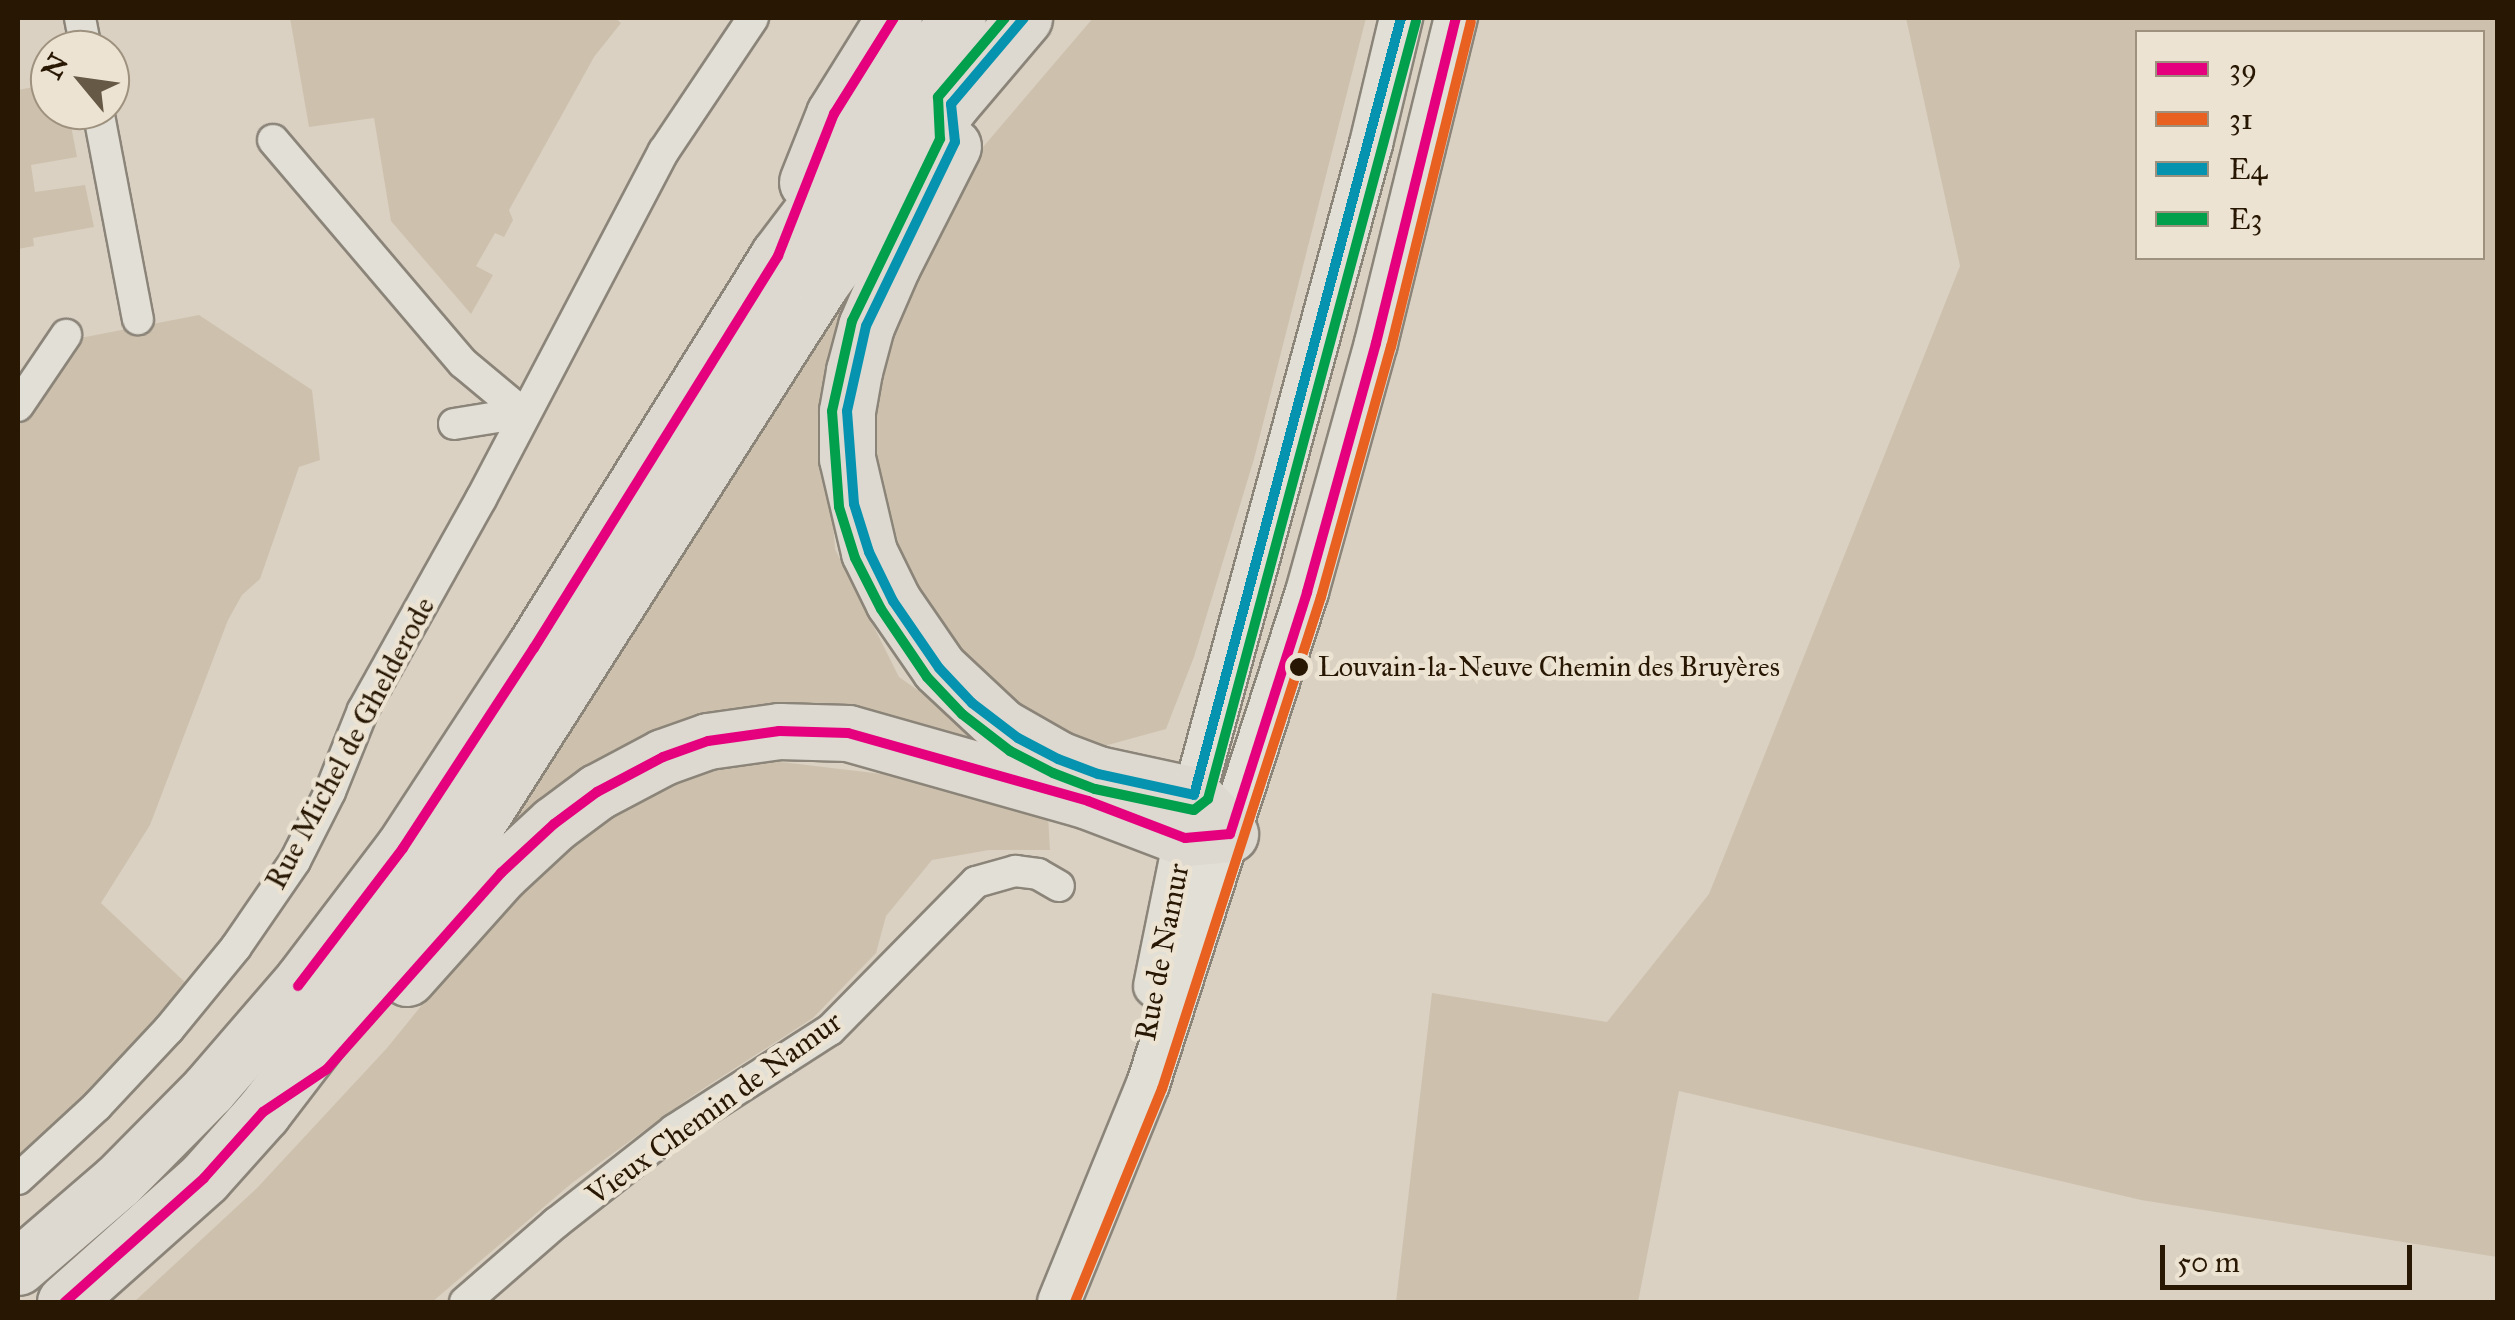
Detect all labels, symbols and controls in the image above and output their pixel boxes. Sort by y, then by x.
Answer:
north arrow [30,30,130,130]
legend [2135,30,2485,260]
text: N [34,47,76,85]
text: 39 [2229,51,2257,87]
text: 31 [2229,101,2253,137]
text: E4 [2229,151,2267,187]
text: E3 [2229,201,2263,237]
street label: Rue Michel de Ghelderode [258,591,442,895]
place label: Louvain-la-Neuve Chemin des Bruyères [1318,650,1780,684]
marker: Louvain-la-Neuve Chemin des Bruyères [1289,657,1309,677]
street label: Rue de Namur [1127,860,1197,1044]
street label: Vieux Chemin de Namur [579,1003,849,1213]
scale bar [2165,1225,2418,1287]
text: 50 m [2177,1244,2240,1280]

